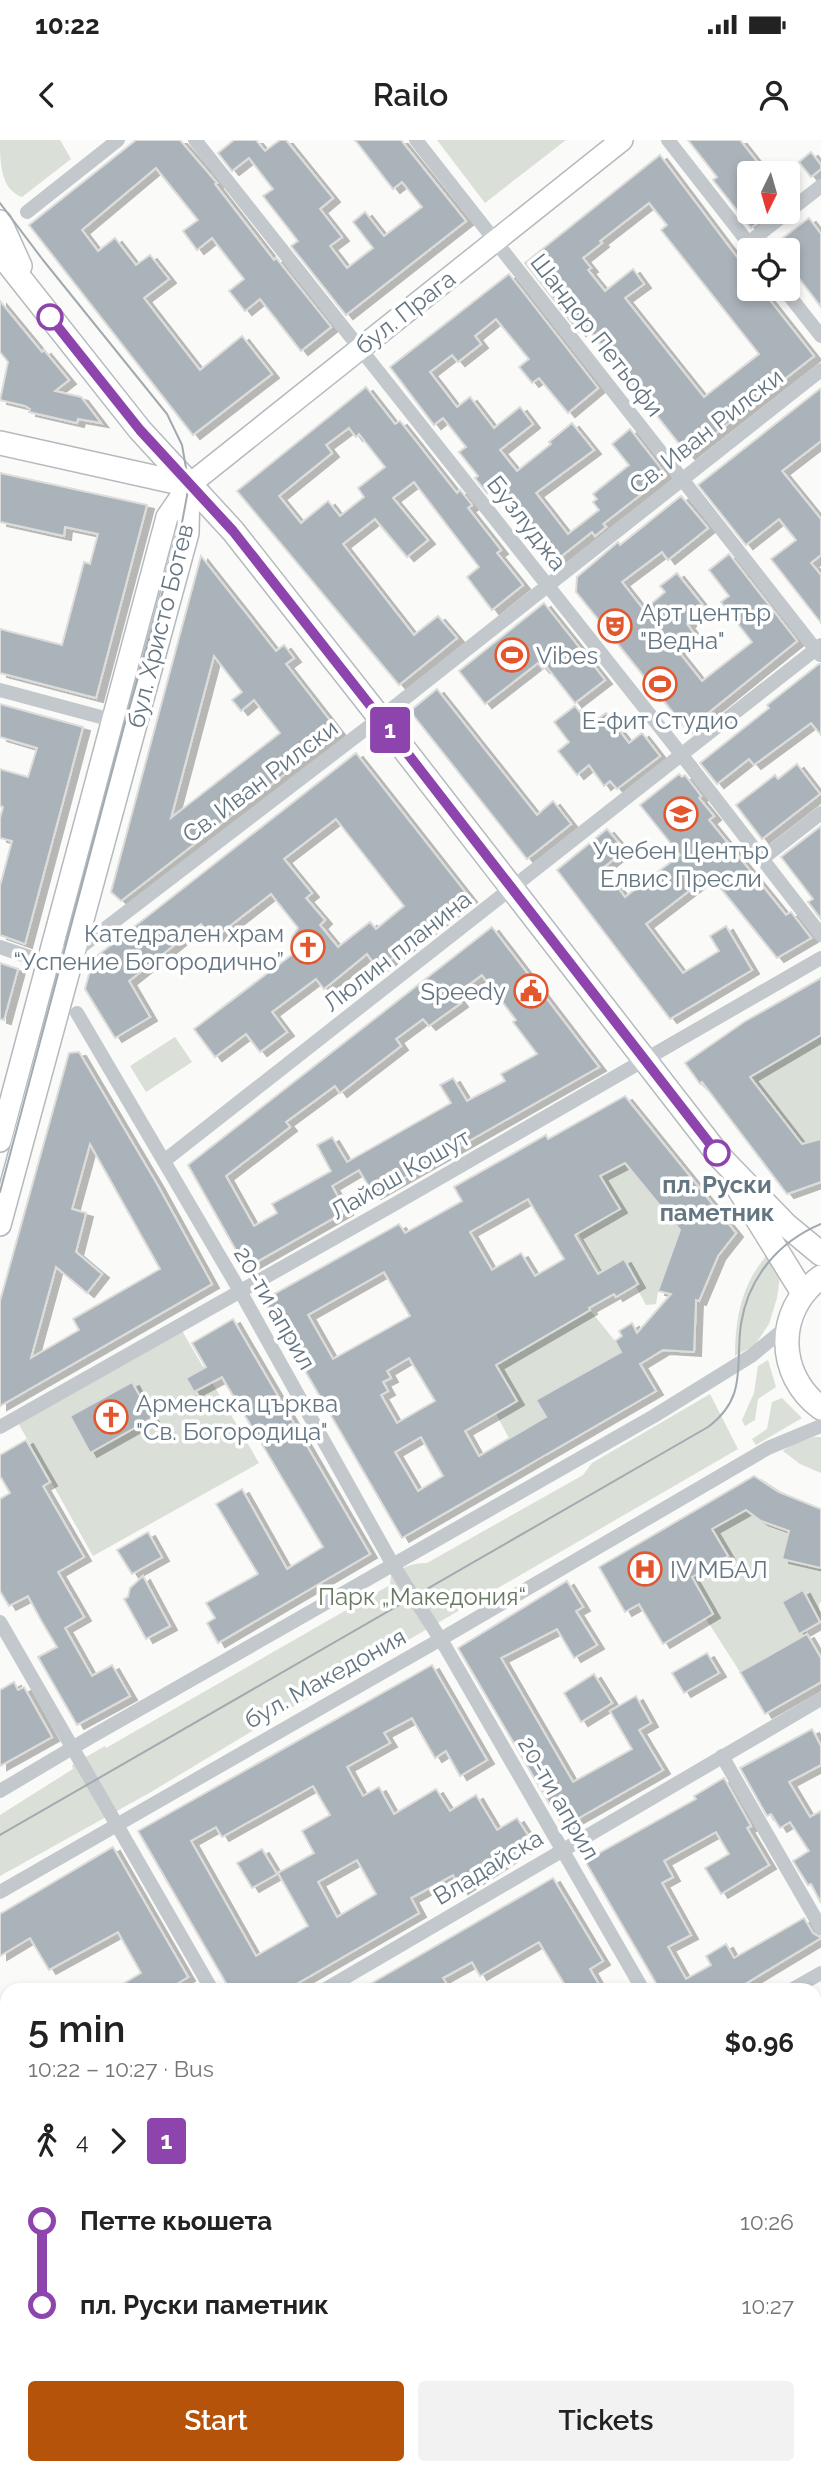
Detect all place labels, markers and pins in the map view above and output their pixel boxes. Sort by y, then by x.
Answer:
unlabelled marker [37,304,63,330]
place label: Арт център "Ведна" [640,598,771,655]
theatre icon: Арт център "Ведна" [596,607,634,645]
sports icon: Vibes [493,636,531,674]
place label: Vibes [536,641,598,670]
sports icon: Е-фит Студио [641,665,679,703]
place label: Е-фит Студио [582,706,738,735]
school or university icon: Учебен Център Елвис Пресли [662,795,700,833]
place label: Учебен Център Елвис Пресли [593,836,769,893]
place label: Катедрален храм “Успение Богородично” [13,919,284,976]
church icon: Катедрален храм “Успение Богородично” [289,928,327,966]
public building icon: Speedy [512,972,550,1010]
place label: Speedy [421,977,506,1006]
marker: пл. Руски паметник [704,1140,730,1166]
place label: пл. Руски паметник [660,1170,775,1227]
place label: Арменска църква "Св. Богородица" [136,1389,338,1446]
church icon: Арменска църква "Св. Богородица" [92,1398,130,1436]
hospital icon: IV МБАЛ [626,1550,664,1588]
place label: IV МБАЛ [670,1555,768,1584]

